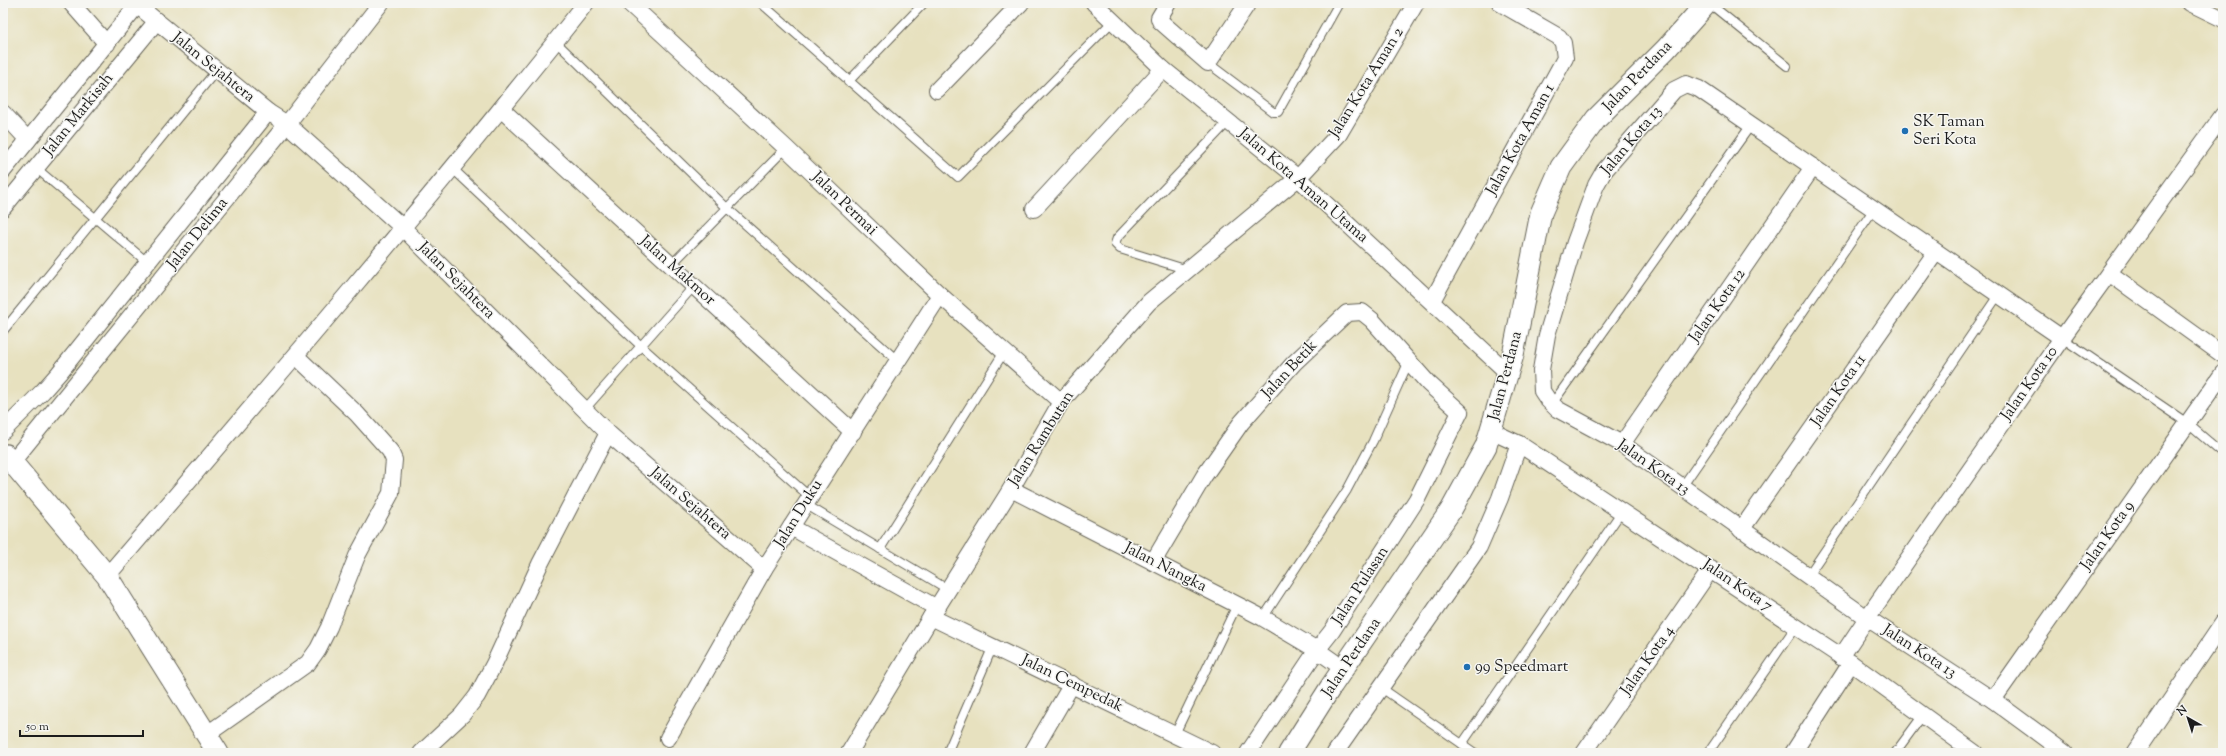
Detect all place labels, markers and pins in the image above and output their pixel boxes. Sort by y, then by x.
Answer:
place label: SK Taman Seri Kota [1913,111,1985,152]
marker: SK Taman Seri Kota [1900,126,1910,136]
place label: 99 Speedmart [1475,656,1569,679]
marker: 99 Speedmart [1462,662,1472,672]

